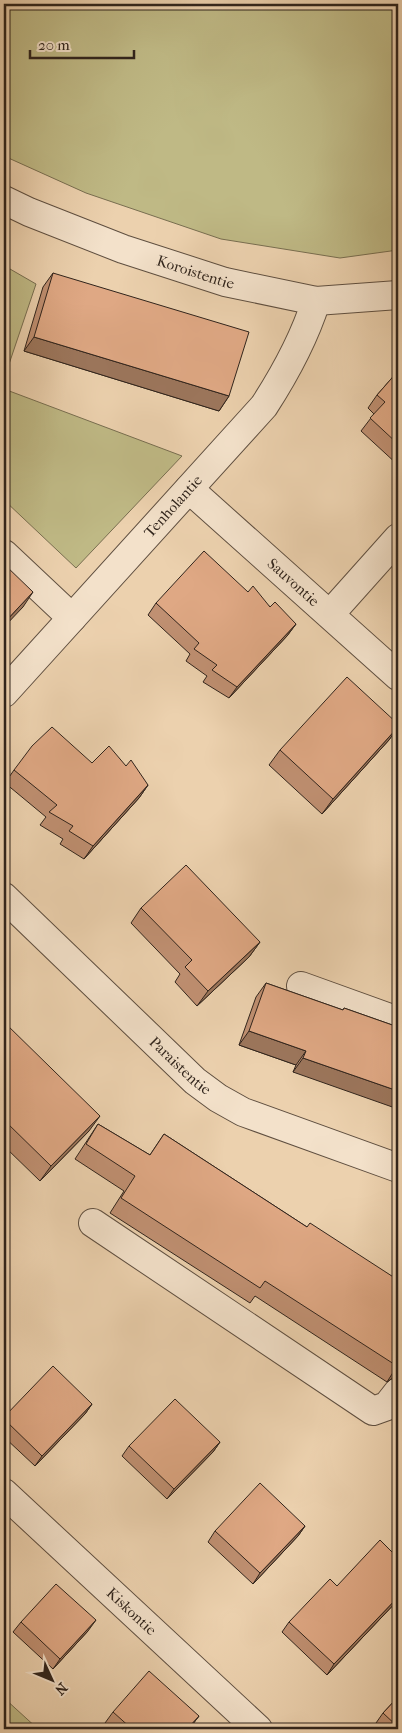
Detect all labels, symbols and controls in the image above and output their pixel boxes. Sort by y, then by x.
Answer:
scale bar [30,28,134,60]
text: 20 m [38,36,70,54]
street label: Koroistentie [154,252,236,293]
street label: Tenholantie [140,471,206,541]
street label: Sauvontie [264,554,323,611]
street label: Paraistentie [146,1033,215,1099]
street label: Kiskontie [103,1584,161,1639]
north arrow [28,1656,78,1706]
text: N [51,1679,71,1699]

